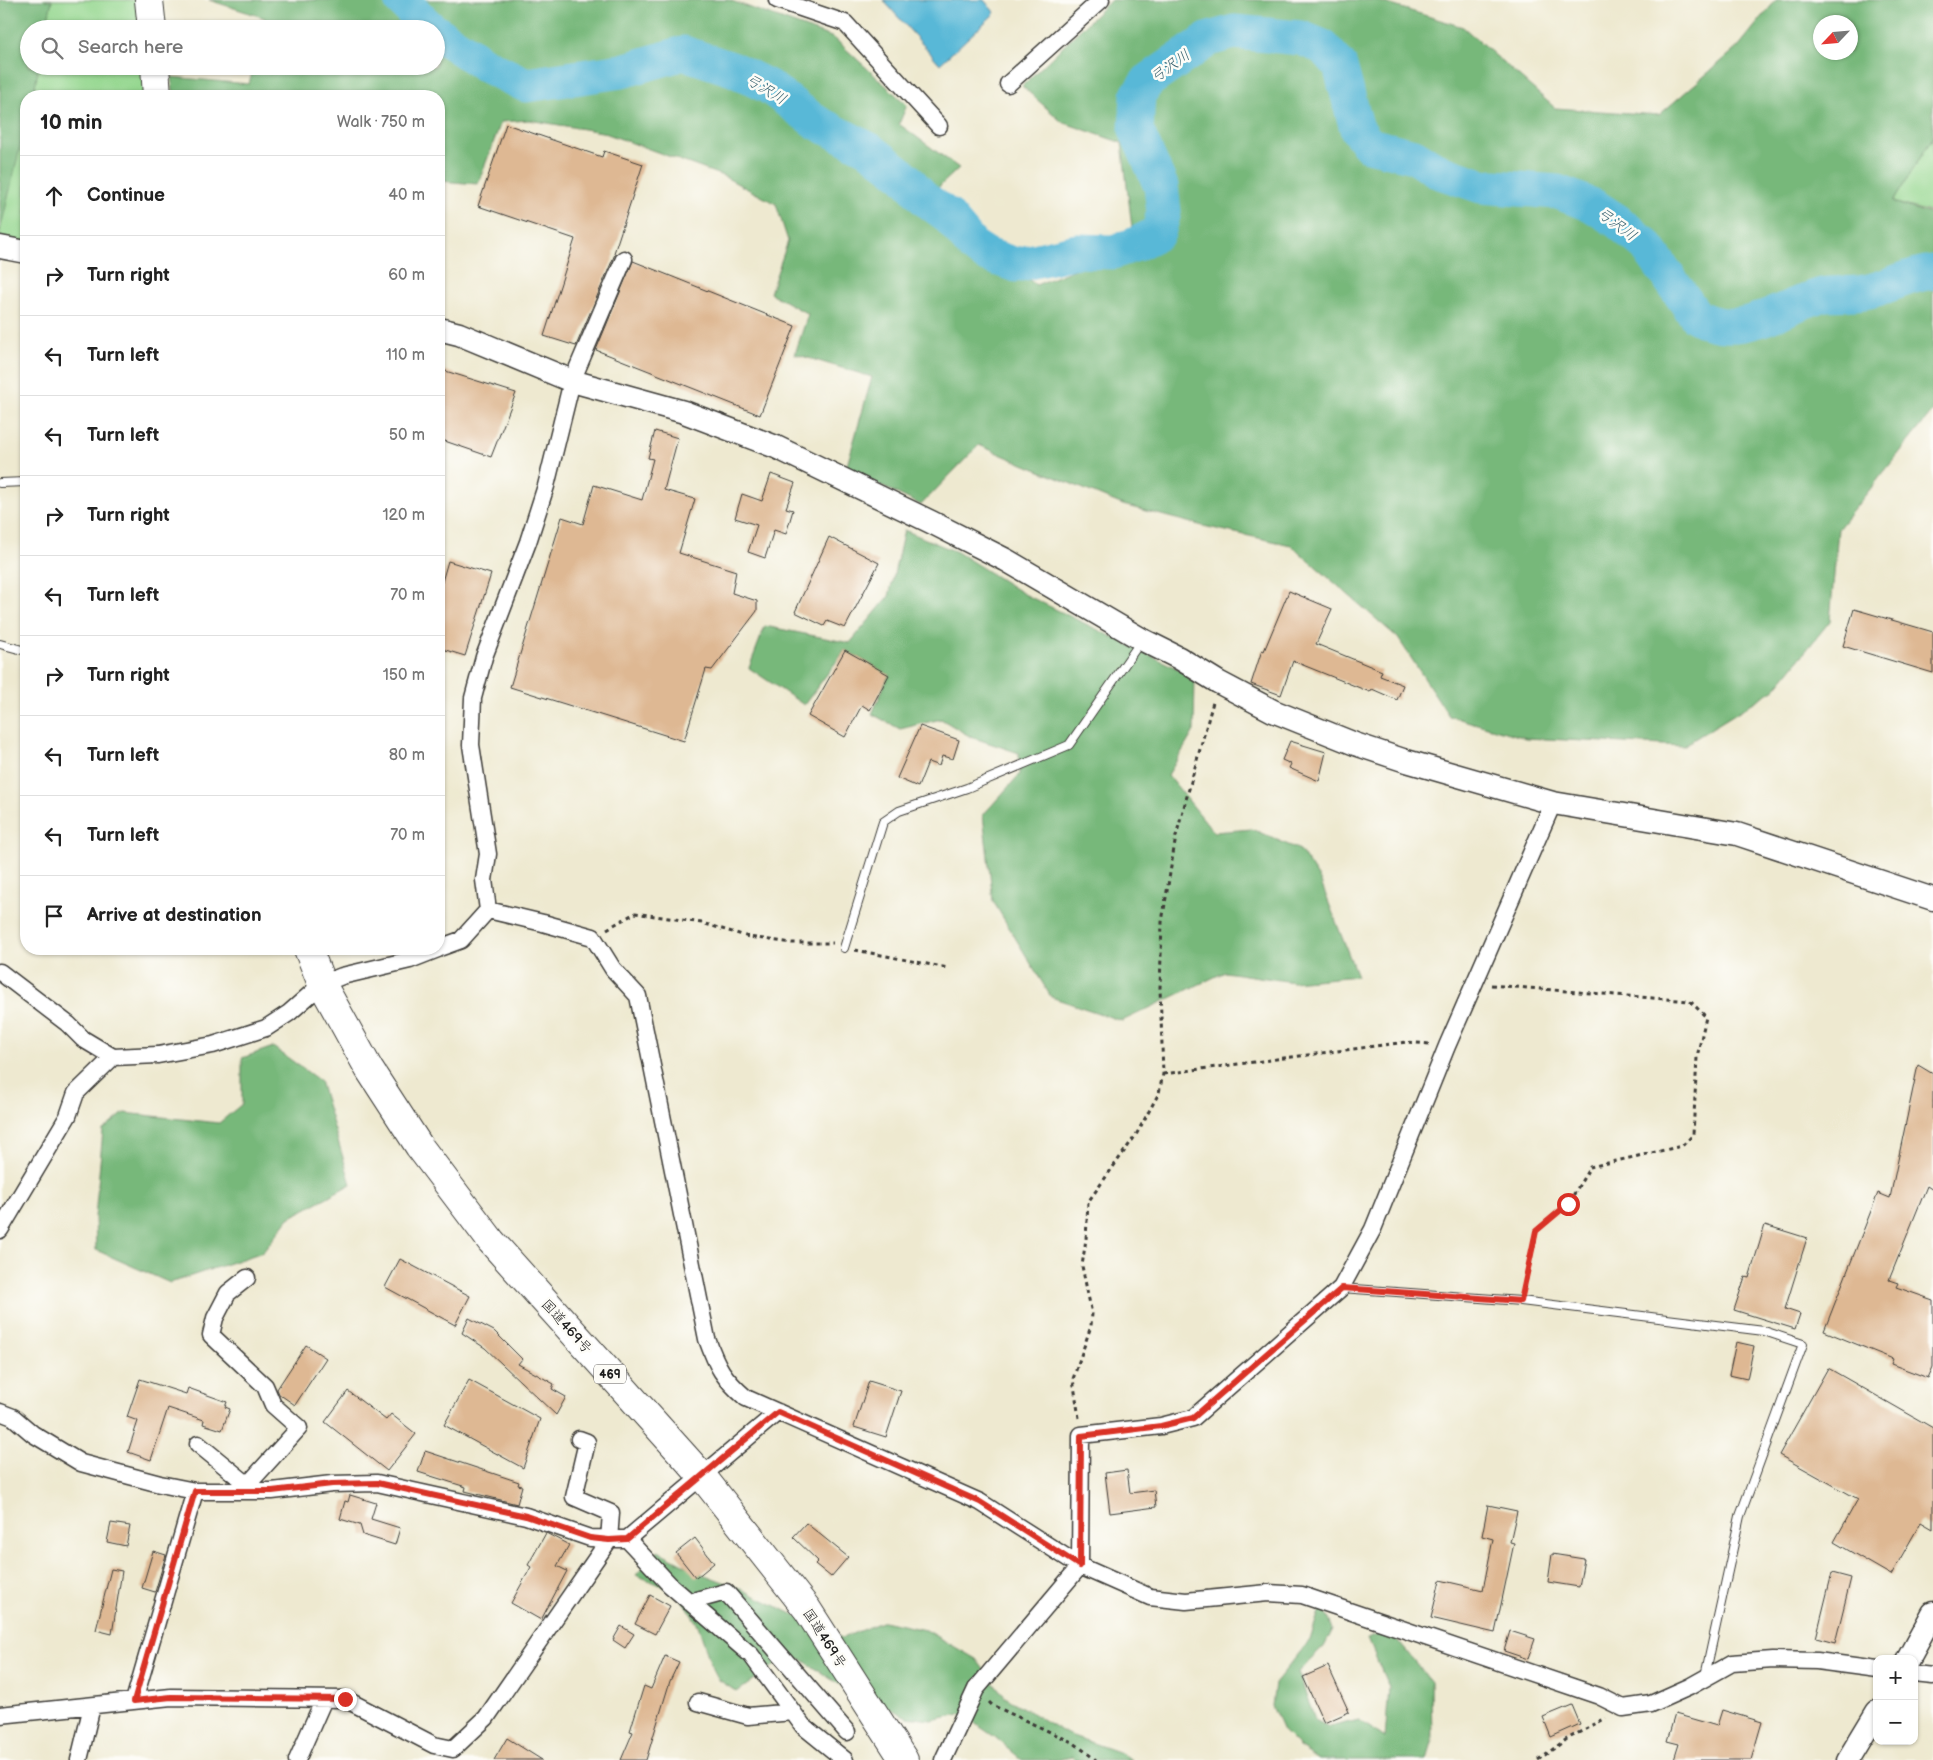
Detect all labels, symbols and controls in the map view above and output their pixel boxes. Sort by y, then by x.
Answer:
north arrow [1813,15,1858,60]
search box [20,20,445,75]
icon: search [38,34,66,62]
text: Search here [78,36,183,59]
water label: 弓沢川 [1147,45,1194,87]
water label: 弓沢川 [742,70,790,109]
text: 10 min [40,110,102,135]
text: Walk · 750 m [337,113,425,132]
icon: ahead [40,182,68,210]
text: Continue [87,184,165,207]
text: 40 m [388,186,425,205]
water label: 弓沢川 [1593,203,1640,246]
icon: right [40,262,68,290]
text: Turn right [87,264,170,287]
text: 60 m [388,266,425,285]
icon: left [40,342,68,370]
text: Turn left [87,344,159,367]
text: 110 m [386,346,425,365]
icon: left [40,422,68,450]
text: Turn left [87,424,159,447]
text: 50 m [389,426,425,445]
icon: right [40,502,68,530]
text: Turn right [87,504,170,527]
text: 120 m [382,506,425,525]
icon: left [40,582,68,610]
text: Turn left [87,584,159,607]
text: 70 m [390,586,425,605]
icon: right [40,662,68,690]
text: Turn right [87,664,170,687]
text: 150 m [383,666,425,685]
icon: left [40,742,68,770]
text: Turn left [87,744,159,767]
text: 80 m [389,746,425,765]
icon: left [40,822,68,850]
text: Turn left [87,824,159,847]
text: 70 m [390,826,425,845]
icon: arrive [40,902,68,930]
text: Arrive at destination [87,904,262,927]
route start [1557,1193,1580,1216]
street label: 国道469号 [538,1296,595,1357]
road number: 469 [594,1365,626,1384]
street label: 国道469号 [799,1605,850,1671]
map controls [1873,1655,1918,1745]
button: + [1873,1655,1918,1700]
route end [334,1688,357,1711]
button: − [1873,1700,1918,1745]

